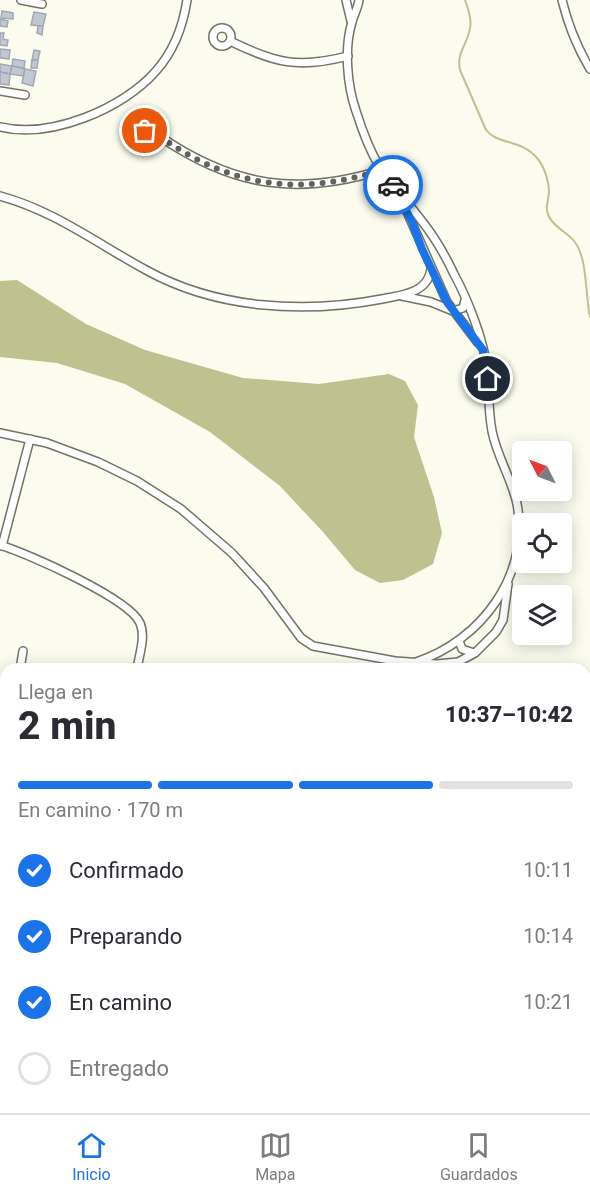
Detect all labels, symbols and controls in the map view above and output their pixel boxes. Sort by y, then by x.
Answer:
pin [119,105,170,156]
icon: bag [128,114,161,147]
courier [363,155,423,215]
icon: car [377,169,410,202]
pin [462,353,513,404]
icon: home [471,362,504,395]
north arrow [512,441,572,501]
map controls [512,441,572,645]
button: locate [512,513,572,573]
button: layers [512,585,572,645]
text: Llega en [18,680,93,704]
text: 10:37–10:42 [445,702,573,727]
text: 2 min [18,703,116,749]
text: En camino · 170 m [18,798,183,822]
icon: check [18,854,51,887]
text: Confirmado [69,858,184,883]
text: 10:11 [523,858,573,882]
icon: check [18,920,51,953]
text: Preparando [69,924,182,949]
text: 10:14 [523,924,573,948]
icon: check [18,986,51,1019]
text: En camino [69,990,172,1015]
text: 10:21 [523,990,573,1014]
text: Entregado [69,1056,169,1081]
tab: Inicio [72,1129,111,1184]
tab: Mapa [255,1129,295,1184]
tab: Guardados [440,1129,518,1184]

